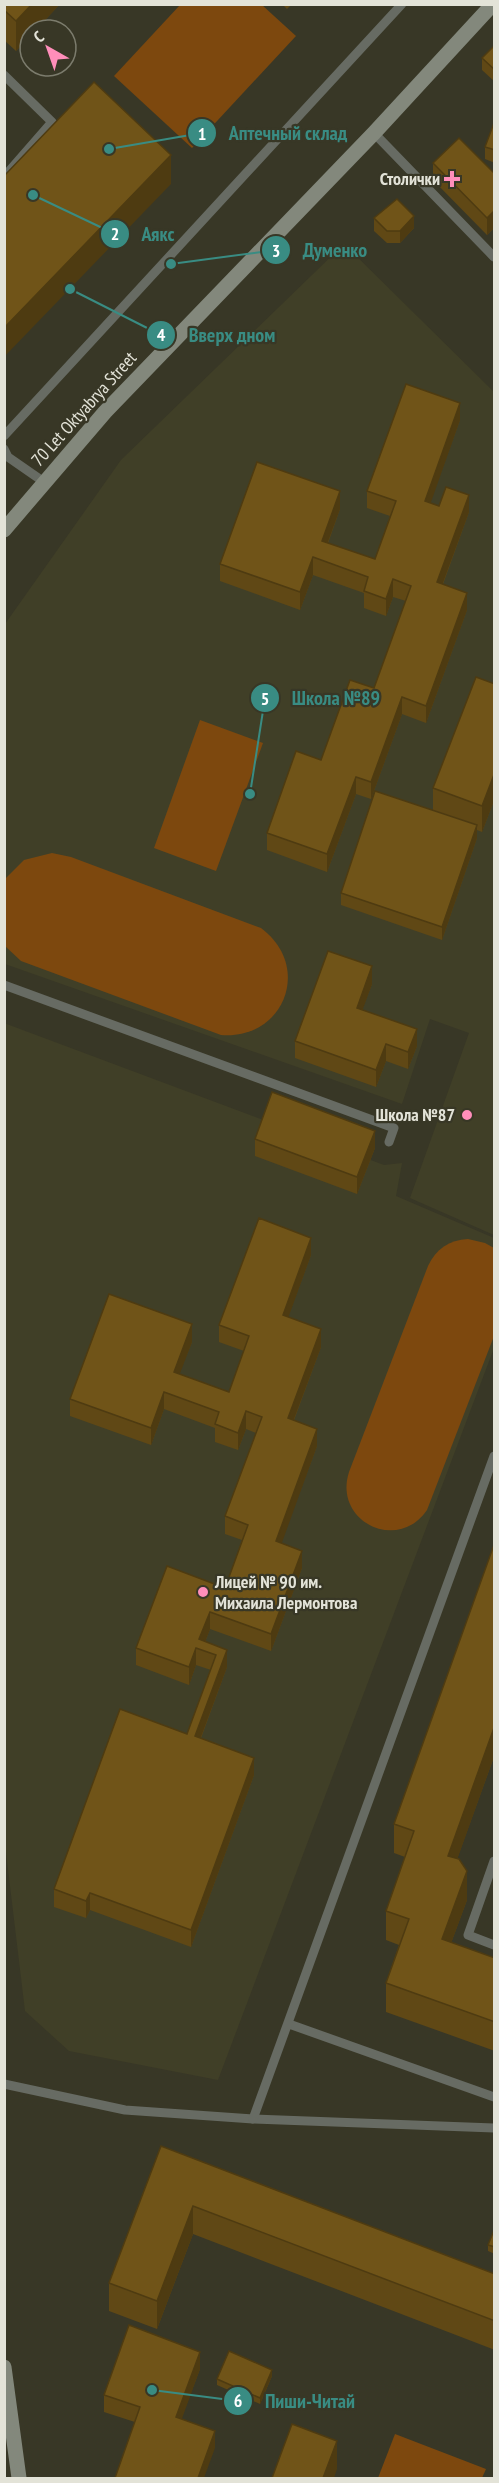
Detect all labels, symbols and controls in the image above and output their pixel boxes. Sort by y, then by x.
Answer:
north arrow [18,18,78,78]
text: С [29,26,48,47]
callout: Аптечный склад [187,114,359,152]
text: Аптечный склад [228,120,348,146]
text: 1 [198,122,206,145]
place label: Столички [380,167,440,190]
marker: Столички [445,172,459,186]
callout: Аякс [100,215,187,253]
text: Аякс [141,221,175,247]
text: 2 [111,222,119,245]
callout: Думенко [261,231,379,269]
text: Думенко [303,237,367,263]
text: 3 [272,239,280,262]
callout: Вверх дном [146,316,287,354]
text: Вверх дном [189,322,275,348]
text: 4 [157,323,166,346]
street label: 70 Let Oktyabrya Street [26,347,141,471]
callout: Школа №89 [250,679,392,717]
text: Школа №89 [292,685,380,711]
text: 5 [261,687,269,710]
place label: Школа №87 [376,1103,455,1126]
marker: Школа №87 [460,1108,474,1122]
place label: Лицей № 90 им. Михаила Лермонтова [214,1570,357,1614]
marker: Лицей № 90 им. Михаила Лермонтова [196,1585,210,1599]
callout: Пиши-Читай [223,2382,367,2420]
text: Пиши-Читай [265,2388,355,2414]
text: 6 [234,2389,242,2412]

